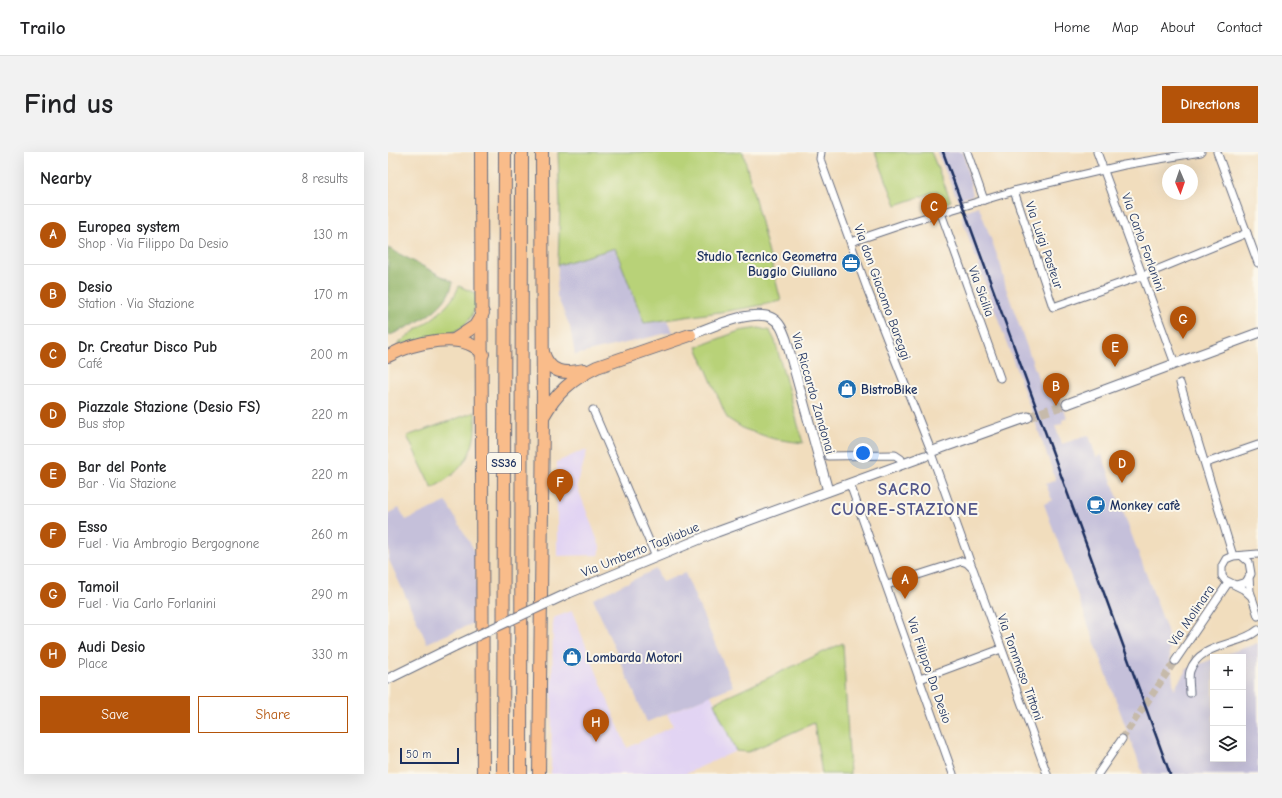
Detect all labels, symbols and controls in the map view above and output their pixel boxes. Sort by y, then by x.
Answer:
text: Trailo [20,17,66,39]
text: Home [1054,19,1090,36]
text: Map [1112,19,1138,36]
text: About [1160,19,1195,36]
text: Contact [1217,19,1262,36]
button: Directions [1162,86,1258,123]
text: Find us [24,88,113,120]
north arrow [1162,164,1198,200]
text: Nearby [40,169,91,188]
text: 8 results [302,171,348,186]
street label: Via Carlo Forlanini [1119,191,1168,293]
pin: C [921,193,947,226]
street label: Via Luigi Pasteur [1023,199,1067,292]
text: Europea system [78,218,180,236]
street label: Via don Giacomo Bareggi [851,222,914,362]
text: A [49,227,57,242]
text: 130 m [313,227,348,242]
text: Shop · Via Filippo Da Desio [78,236,228,251]
place label: Studio Tecnico Geometra Buggio Giuliano [697,249,837,279]
office icon: Studio Tecnico Geometra Buggio Giuliano [840,252,862,274]
street label: Via Sicilia [965,264,998,319]
text: Desio [78,278,113,296]
text: B [49,287,57,302]
text: 170 m [314,287,348,302]
text: Station · Via Stazione [78,296,194,311]
pin: G [1170,306,1196,339]
street label: Via Riccardo Zandonai [789,331,838,456]
pin: E [1102,334,1128,367]
text: Dr. Creatur Disco Pub [78,338,217,356]
text: C [49,347,57,362]
text: 200 m [310,347,348,362]
text: Café [78,356,102,371]
pin: B [1043,373,1069,406]
shop icon: BistroBike [836,378,858,400]
place label: BistroBike [861,382,918,397]
text: Piazzale Stazione (Desio FS) [78,398,261,416]
text: D [49,407,57,422]
text: 220 m [311,407,348,422]
text: Bus stop [78,416,125,431]
your location [853,443,873,463]
pin: D [1109,450,1135,483]
road number: SS36 [487,453,521,473]
text: Bar del Ponte [78,458,166,476]
text: E [49,467,57,482]
text: 220 m [311,467,348,482]
pin: F [547,469,573,502]
text: Bar · Via Stazione [78,476,176,491]
district label: SACRO CUORE-STAZIONE [831,480,979,519]
cafe icon: Monkey cafè [1085,494,1107,516]
place label: Monkey cafè [1110,498,1181,513]
text: Esso [78,518,107,536]
street label: Via Umberto Tagliabue [579,519,702,580]
text: F [49,527,57,542]
text: 260 m [311,527,348,542]
text: Fuel · Via Ambrogio Bergognone [78,536,259,551]
pin: A [892,566,918,599]
text: Tamoil [78,578,119,596]
street label: Via Molinara [1166,582,1217,649]
text: G [48,587,58,602]
text: 290 m [311,587,348,602]
text: Fuel · Via Carlo Forlanini [78,596,216,611]
street label: Via Tommaso Tittoni [994,612,1047,722]
street label: Via Filippo Da Desio [904,615,955,725]
text: Audi Desio [78,638,145,656]
shop icon: Lombarda Motori [561,646,583,668]
text: H [48,647,58,662]
text: 330 m [312,647,348,662]
place label: Lombarda Motori [586,650,682,665]
map controls [1210,654,1246,762]
button: + [1210,654,1246,690]
text: Place [78,656,108,671]
button: − [1210,690,1246,726]
button: Save [40,696,190,733]
button: Share [198,696,348,733]
pin: H [583,709,609,742]
button: layers [1210,726,1246,762]
scale bar [400,746,459,765]
text: 50 m [406,748,431,761]

